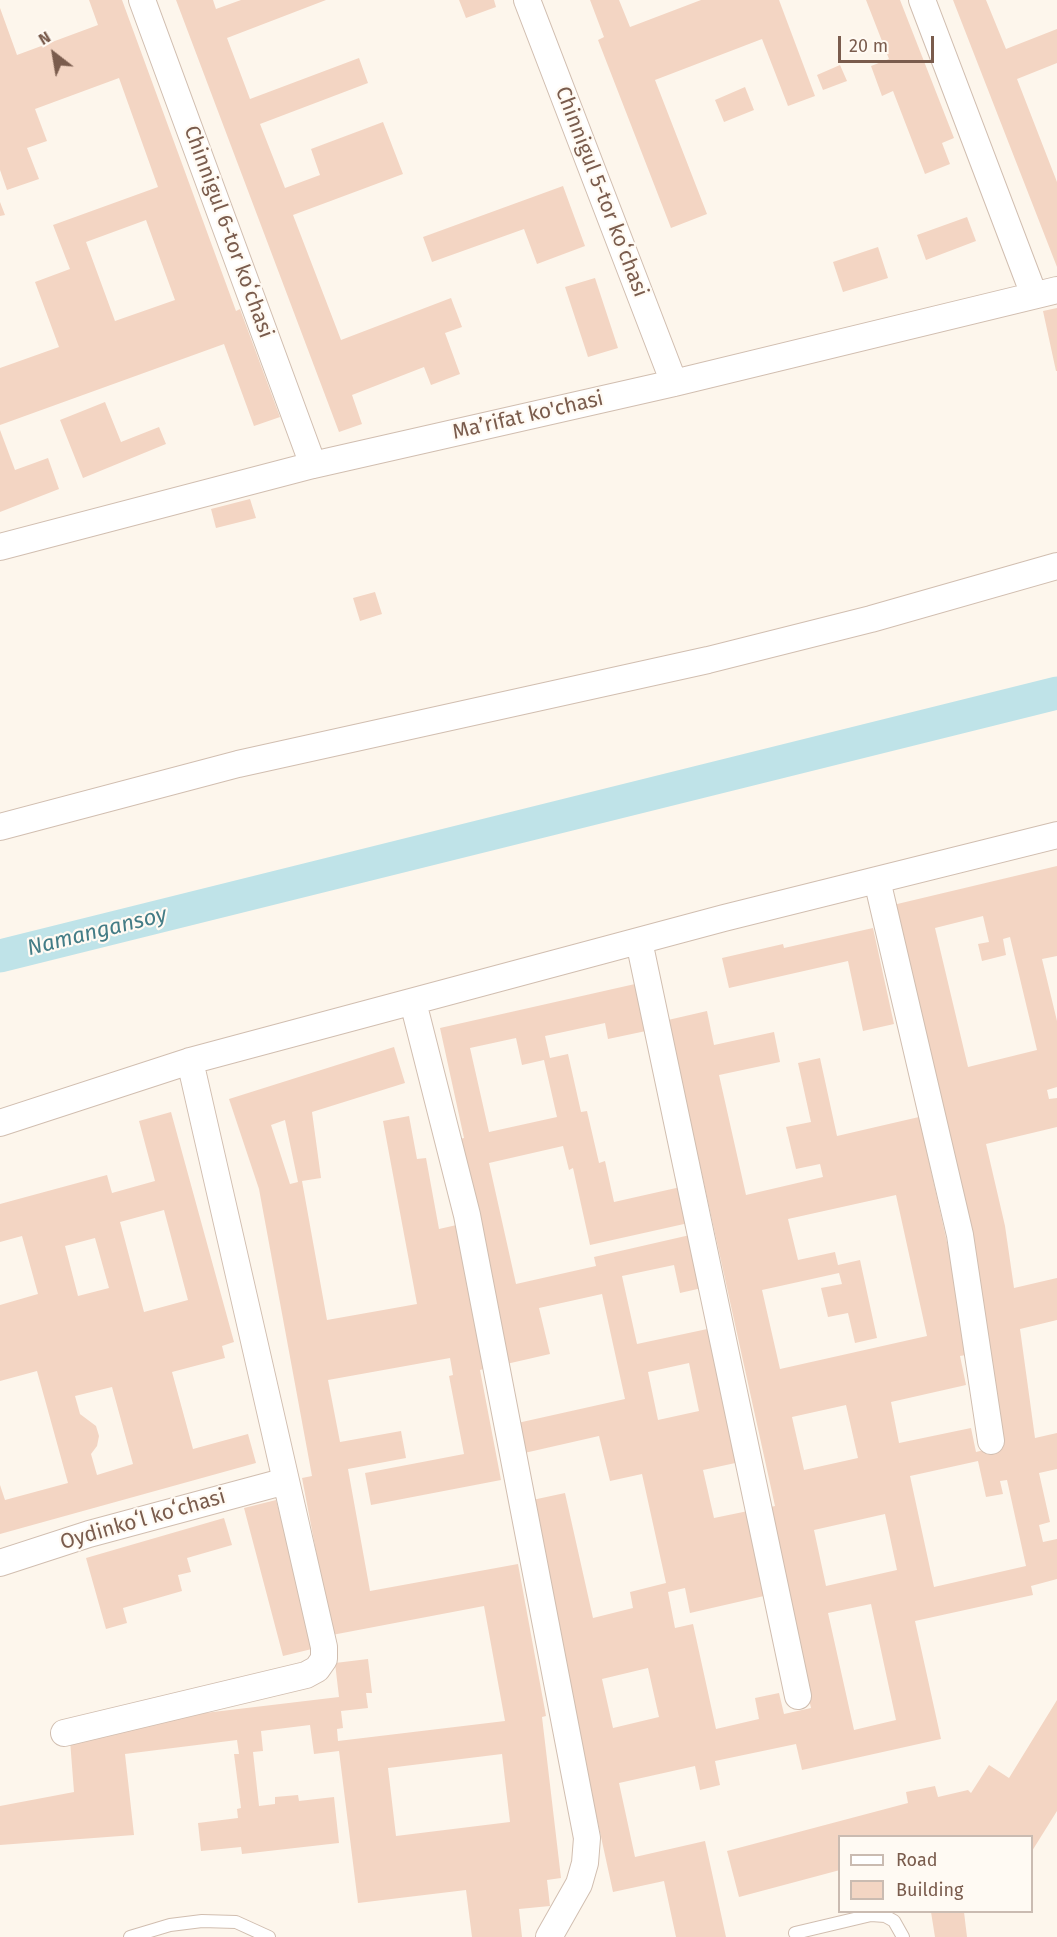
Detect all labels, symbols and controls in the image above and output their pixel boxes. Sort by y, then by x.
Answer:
north arrow [24,24,84,84]
scale bar [841,24,937,62]
text: N [35,27,54,49]
text: 20 m [849,35,888,57]
street label: Chinnigul 5-tor koʻchasi [549,83,653,301]
street label: Chinnigul 6-tor koʻchasi [178,122,278,342]
street label: Maʼrifat ko'chasi [450,386,606,446]
water label: Namangansoy [25,902,169,962]
street label: Oydinkoʻl koʻchasi [57,1484,229,1556]
legend [838,1835,1033,1913]
text: Road [896,1849,938,1871]
text: Building [896,1879,963,1901]

